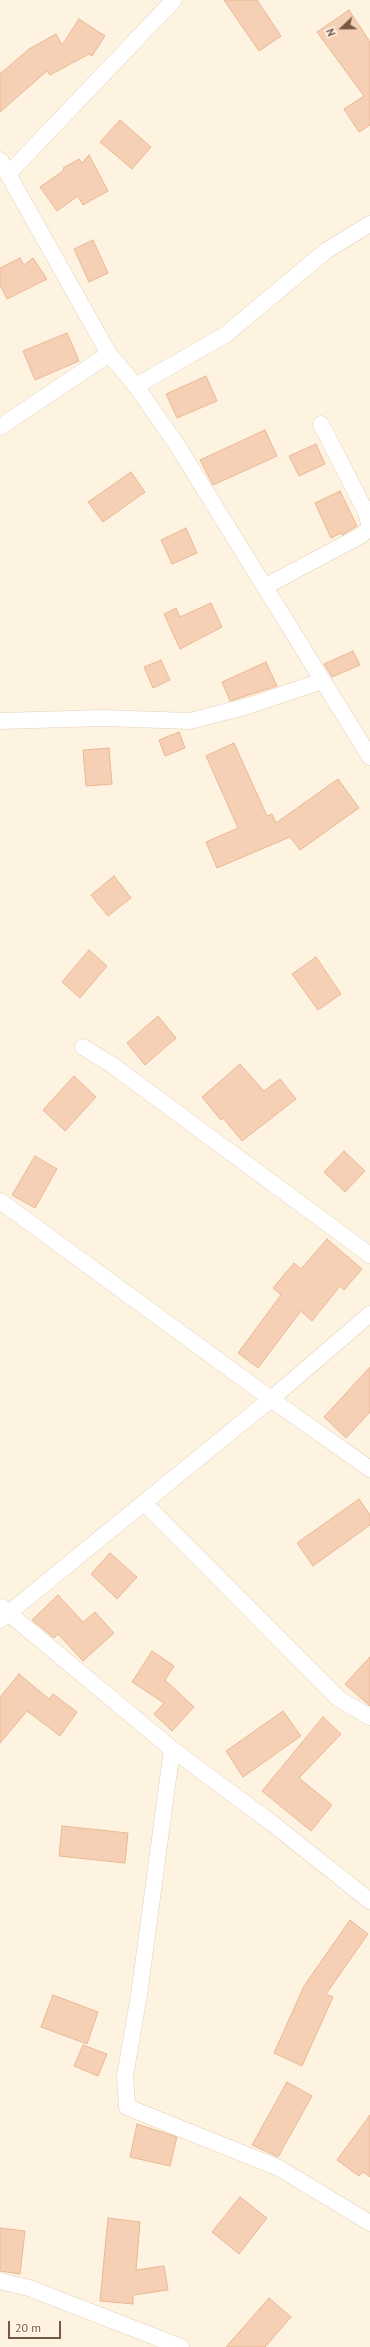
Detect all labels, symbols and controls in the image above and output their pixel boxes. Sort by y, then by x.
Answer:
north arrow [322,8,362,48]
text: N [323,27,339,38]
scale bar [10,2313,63,2339]
text: 20 m [15,2320,41,2335]

